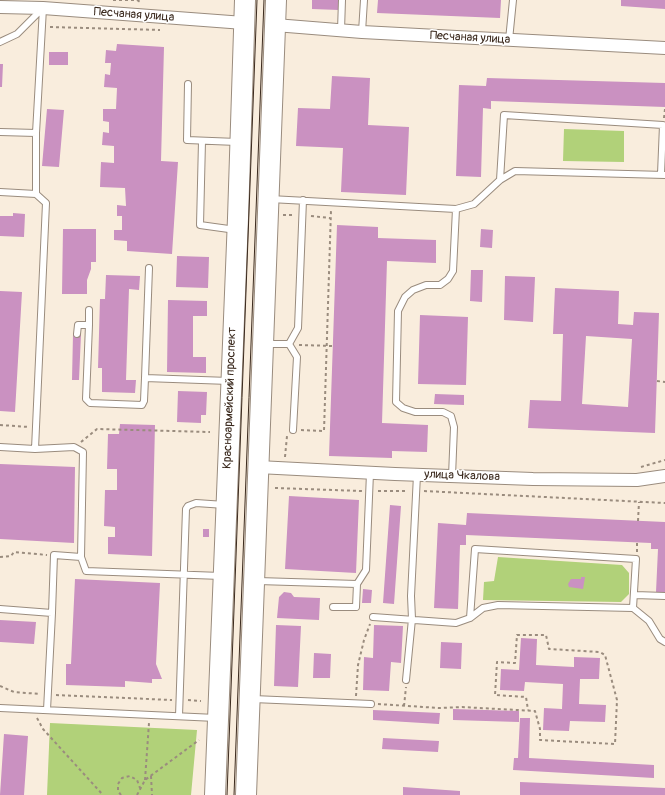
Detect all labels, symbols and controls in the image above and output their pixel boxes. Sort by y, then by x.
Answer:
street label: Песчаная улица [93,5,175,25]
street label: Песчаная улица [429,29,511,47]
street label: Красноармейский проспект [220,327,240,469]
street label: улица Чкалова [424,467,500,485]

